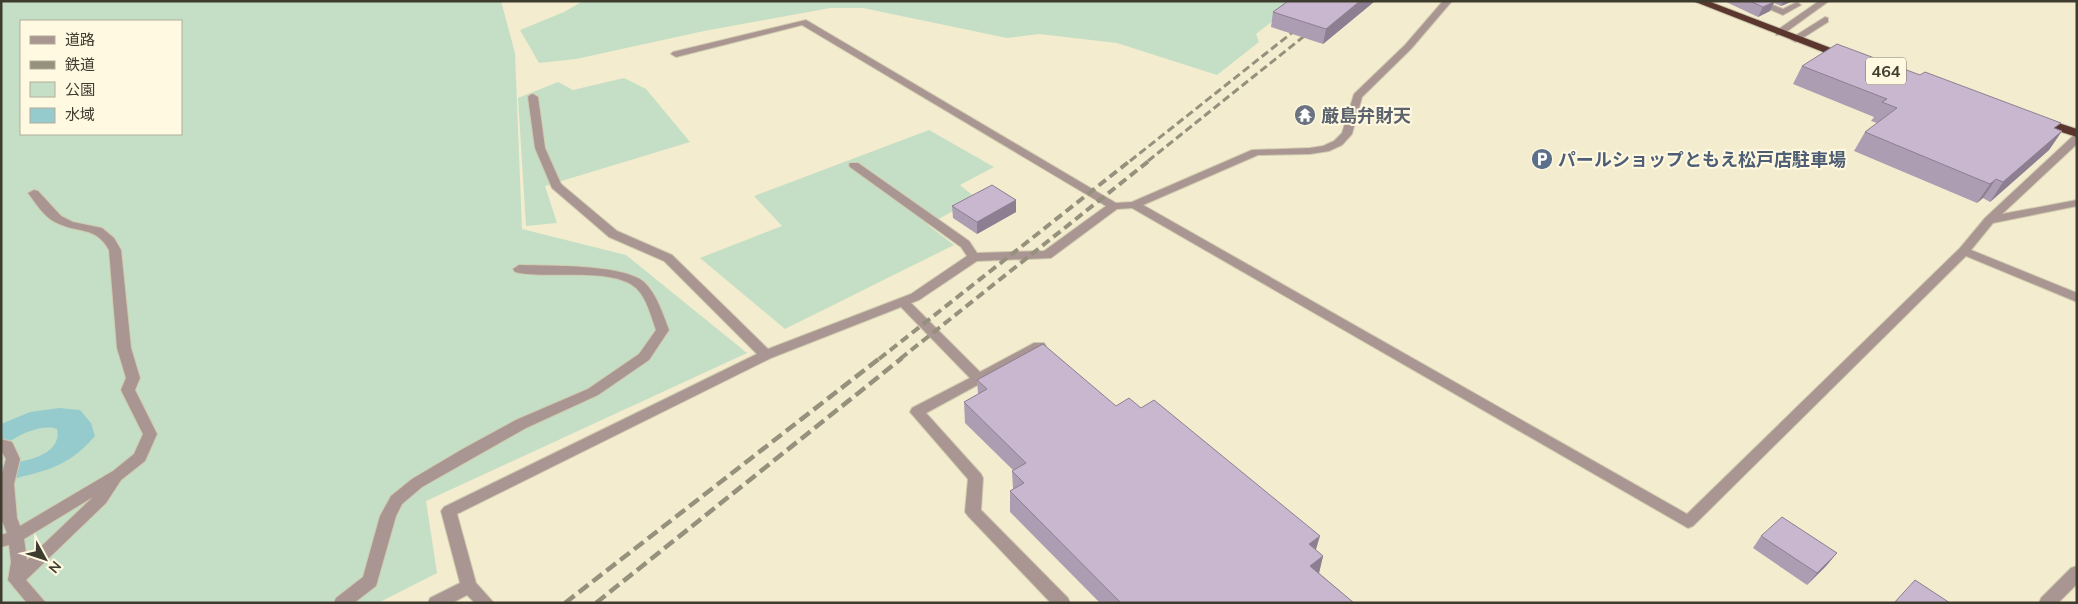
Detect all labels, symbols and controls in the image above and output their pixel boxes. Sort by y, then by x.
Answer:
legend [20,20,182,135]
text: 道路 [65,30,95,49]
text: 鉄道 [65,55,95,74]
road number: 464 [1866,58,1906,84]
text: 公園 [65,80,95,99]
temple icon: 厳島弁財天 [1293,103,1317,127]
place label: 厳島弁財天 [1321,104,1411,127]
text: 水域 [65,105,95,124]
parking icon: パールショップともえ松戸店駐車場 [1530,147,1554,171]
place label: パールショップともえ松戸店駐車場 [1558,148,1846,171]
north arrow [20,534,70,584]
text: N [45,558,65,577]

